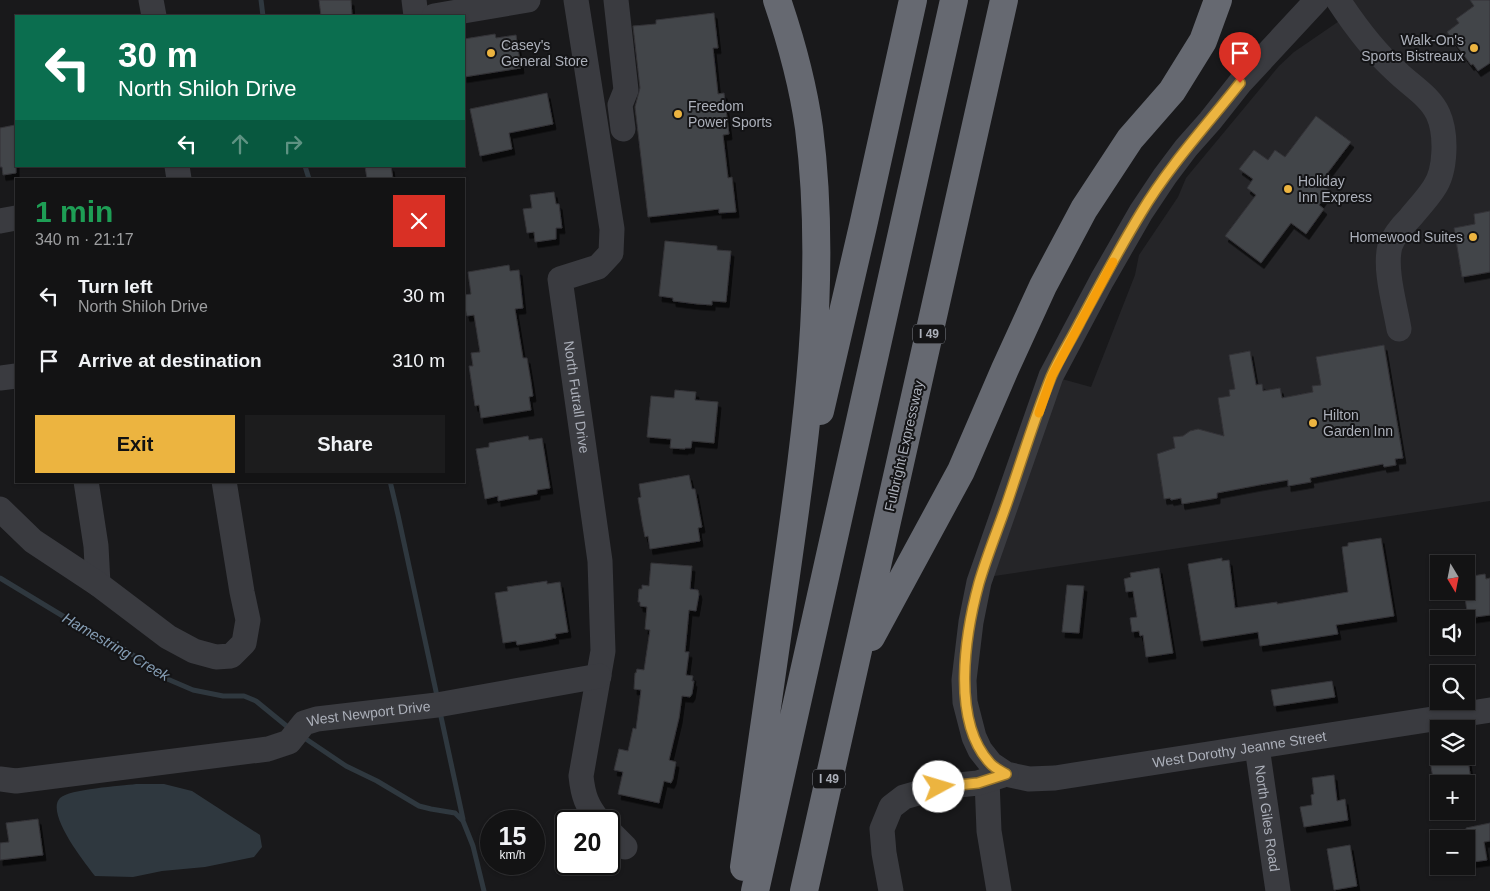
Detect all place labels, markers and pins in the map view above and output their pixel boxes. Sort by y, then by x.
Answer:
pin [1219,32,1261,83]
place label: Walk-On's Sports Bistreaux [1361,32,1464,64]
place label: Casey's General Store [501,37,588,69]
marker: Walk-On's Sports Bistreaux [1468,42,1480,54]
marker: Casey's General Store [485,47,497,59]
place label: Freedom Power Sports [688,98,772,130]
marker: Freedom Power Sports [672,108,684,120]
place label: Holiday Inn Express [1298,173,1372,205]
marker: Holiday Inn Express [1282,183,1294,195]
place label: Homewood Suites [1349,229,1463,245]
marker: Homewood Suites [1467,231,1479,243]
place label: Hilton Garden Inn [1323,407,1393,439]
marker: Hilton Garden Inn [1307,417,1319,429]

